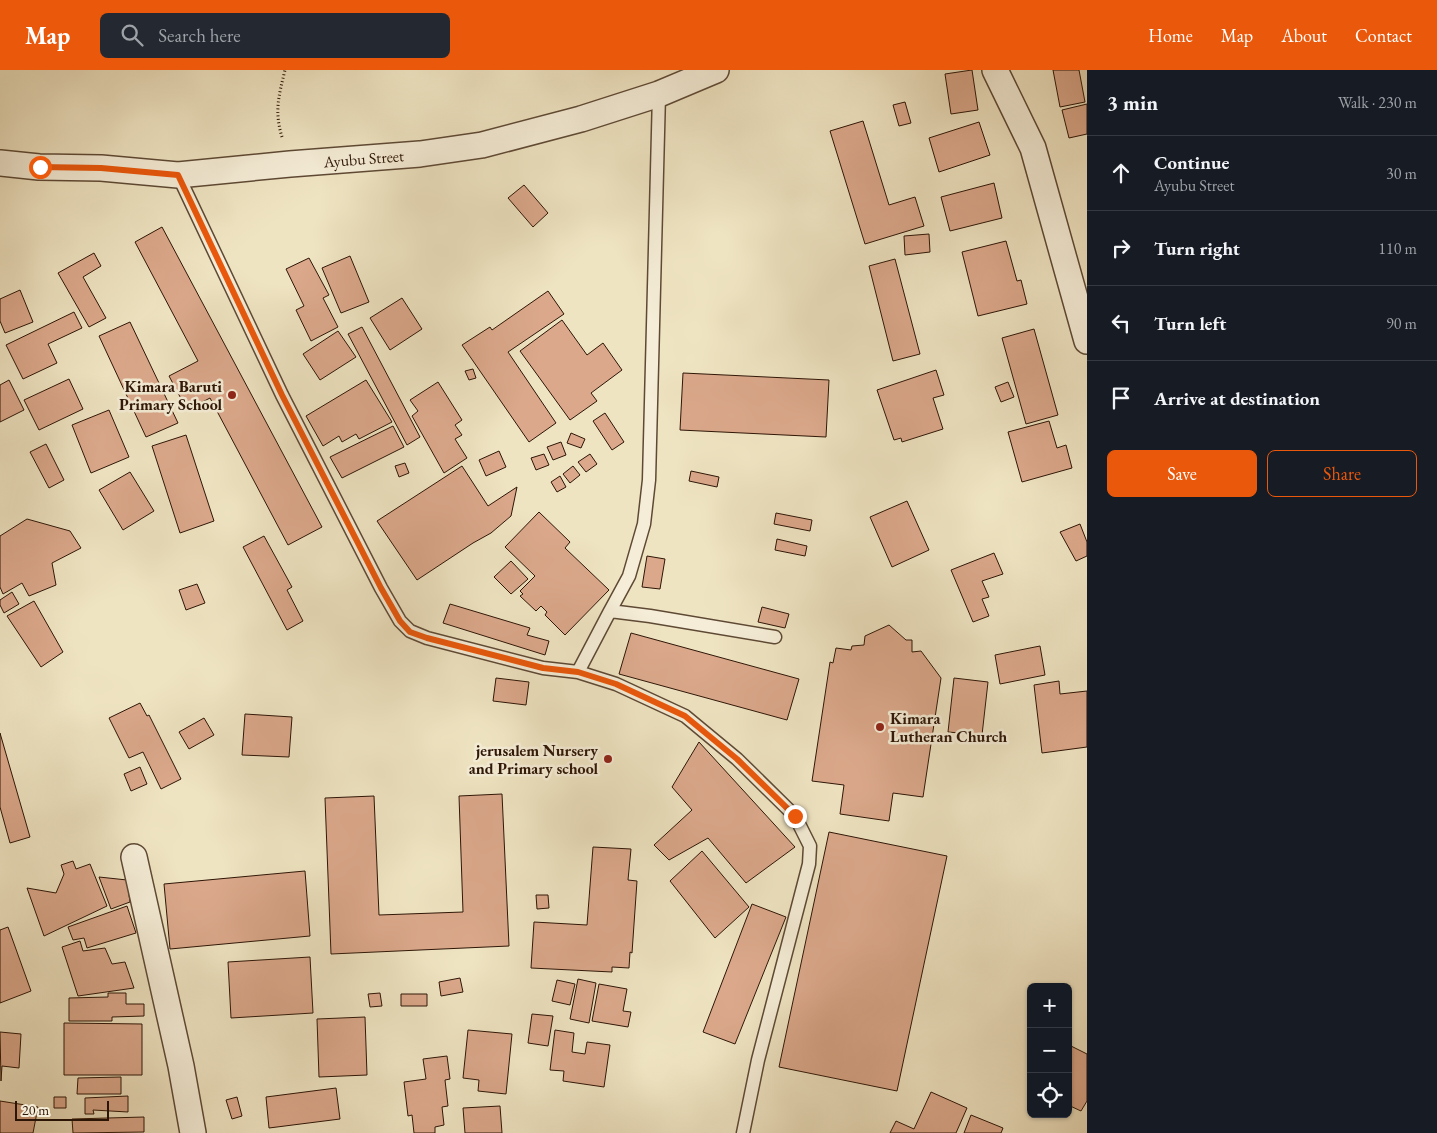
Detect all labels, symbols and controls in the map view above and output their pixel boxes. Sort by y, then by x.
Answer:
search box [100,13,450,58]
text: Map [25,20,70,51]
icon: search [118,21,146,49]
text: Search here [158,23,241,48]
text: Home [1148,24,1193,47]
text: Map [1221,24,1253,47]
text: About [1281,24,1327,47]
text: Contact [1355,24,1412,47]
text: 3 min [1107,89,1158,116]
text: Walk · 230 m [1338,92,1417,113]
street label: Ayubu Street [322,145,405,172]
text: Continue [1154,150,1229,175]
route start [29,156,52,179]
icon: ahead [1107,159,1135,187]
text: 30 m [1386,163,1417,184]
text: Ayubu Street [1154,175,1234,196]
icon: right [1107,234,1135,262]
text: Turn right [1154,236,1240,261]
text: 110 m [1378,238,1417,259]
icon: left [1107,309,1135,337]
text: Turn left [1154,311,1226,336]
text: 90 m [1386,313,1417,334]
place label: Kimara Baruti Primary School [119,376,222,415]
icon: arrive [1107,384,1135,412]
text: Arrive at destination [1154,386,1320,411]
marker: Kimara Baruti Primary School [226,389,238,401]
button: Save [1107,450,1257,497]
button: Share [1267,450,1417,497]
place label: Kimara Lutheran Church [890,708,1007,747]
marker: Kimara Lutheran Church [874,721,886,733]
place label: jerusalem Nursery and Primary school [469,740,598,779]
marker: jerusalem Nursery and Primary school [602,753,614,765]
route end [784,805,807,828]
map controls [1027,983,1072,1118]
button: + [1027,983,1072,1028]
button: − [1027,1028,1072,1073]
button: locate [1027,1073,1072,1118]
scale bar [15,1098,109,1121]
text: 20 m [22,1101,49,1119]

